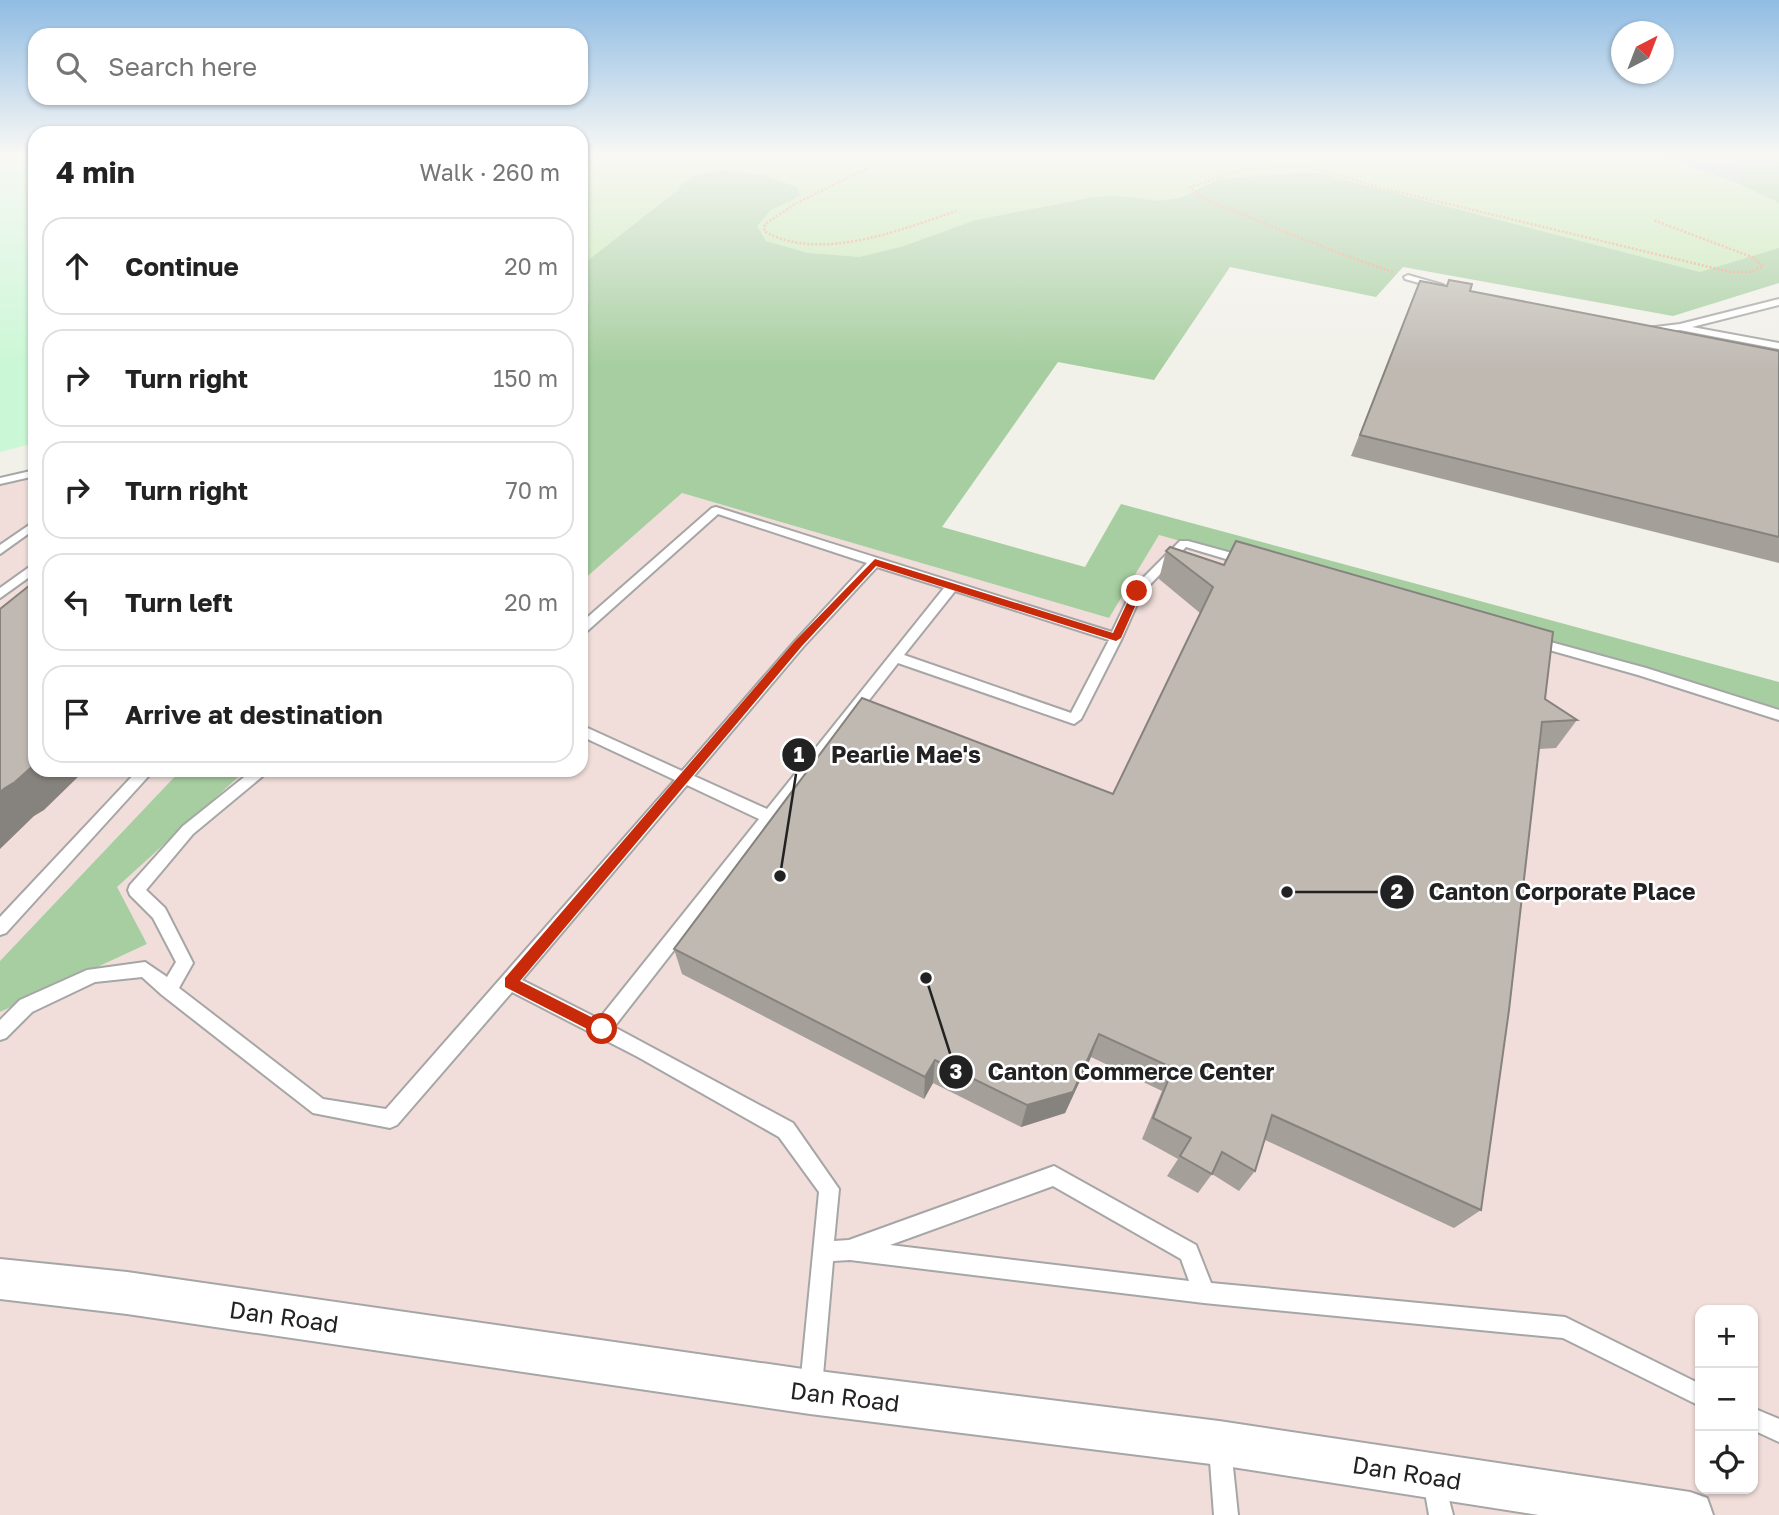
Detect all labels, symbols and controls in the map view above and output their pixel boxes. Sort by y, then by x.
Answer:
north arrow [1611,21,1674,84]
search box [28,28,588,105]
icon: search [52,48,90,86]
text: Search here [108,51,257,82]
text: 4 min [56,154,135,190]
text: Walk · 260 m [419,158,560,186]
icon: ahead [58,247,96,285]
text: Continue [125,251,239,282]
text: 20 m [504,252,558,280]
icon: right [58,359,96,397]
text: Turn right [125,363,248,394]
text: 150 m [493,364,558,392]
icon: right [58,471,96,509]
text: Turn right [125,475,248,506]
text: 70 m [505,476,558,504]
route end [1121,575,1152,606]
icon: left [58,583,96,621]
text: Turn left [125,587,233,618]
text: 20 m [504,588,558,616]
icon: arrive [58,695,96,733]
text: Arrive at destination [125,699,383,730]
callout: Pearlie Mae's [782,733,995,777]
text: Pearlie Mae's [831,740,981,768]
text: 1 [794,741,805,767]
callout: Canton Corporate Place [1380,870,1710,914]
text: Canton Corporate Place [1428,877,1696,905]
text: 2 [1391,878,1404,904]
route start [586,1013,617,1044]
callout: Canton Commerce Center [939,1050,1289,1094]
text: Canton Commerce Center [988,1057,1274,1085]
text: 3 [950,1058,962,1084]
street label: Dan Road [228,1294,340,1338]
map controls [1695,1305,1758,1494]
button: + [1695,1305,1758,1368]
button: − [1695,1368,1758,1431]
street label: Dan Road [789,1375,901,1417]
button: locate [1695,1431,1758,1494]
street label: Dan Road [1350,1449,1464,1495]

